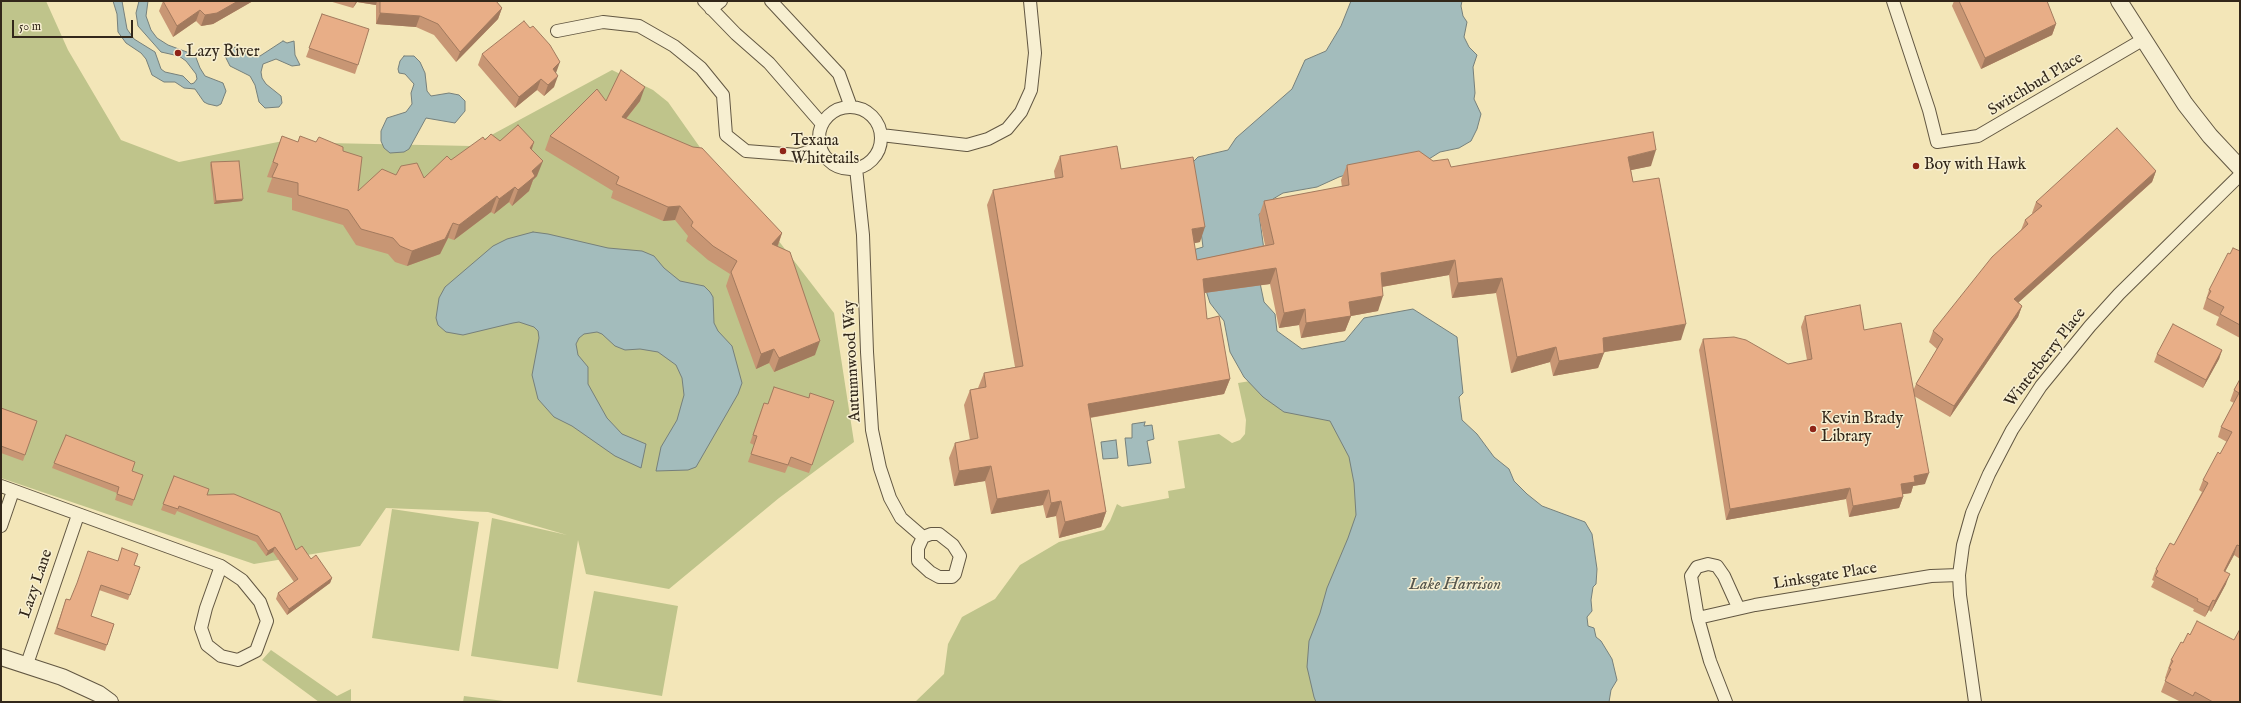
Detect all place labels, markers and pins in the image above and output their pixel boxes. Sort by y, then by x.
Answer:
place label: Lazy River [186,43,260,63]
marker: Lazy River [173,48,183,58]
place label: Texana Whitetails [791,132,859,170]
marker: Texana Whitetails [778,146,788,156]
place label: Boy with Hawk [1924,156,2026,176]
marker: Boy with Hawk [1911,161,1921,171]
place label: Kevin Brady Library [1821,410,1903,448]
marker: Kevin Brady Library [1808,424,1818,434]

